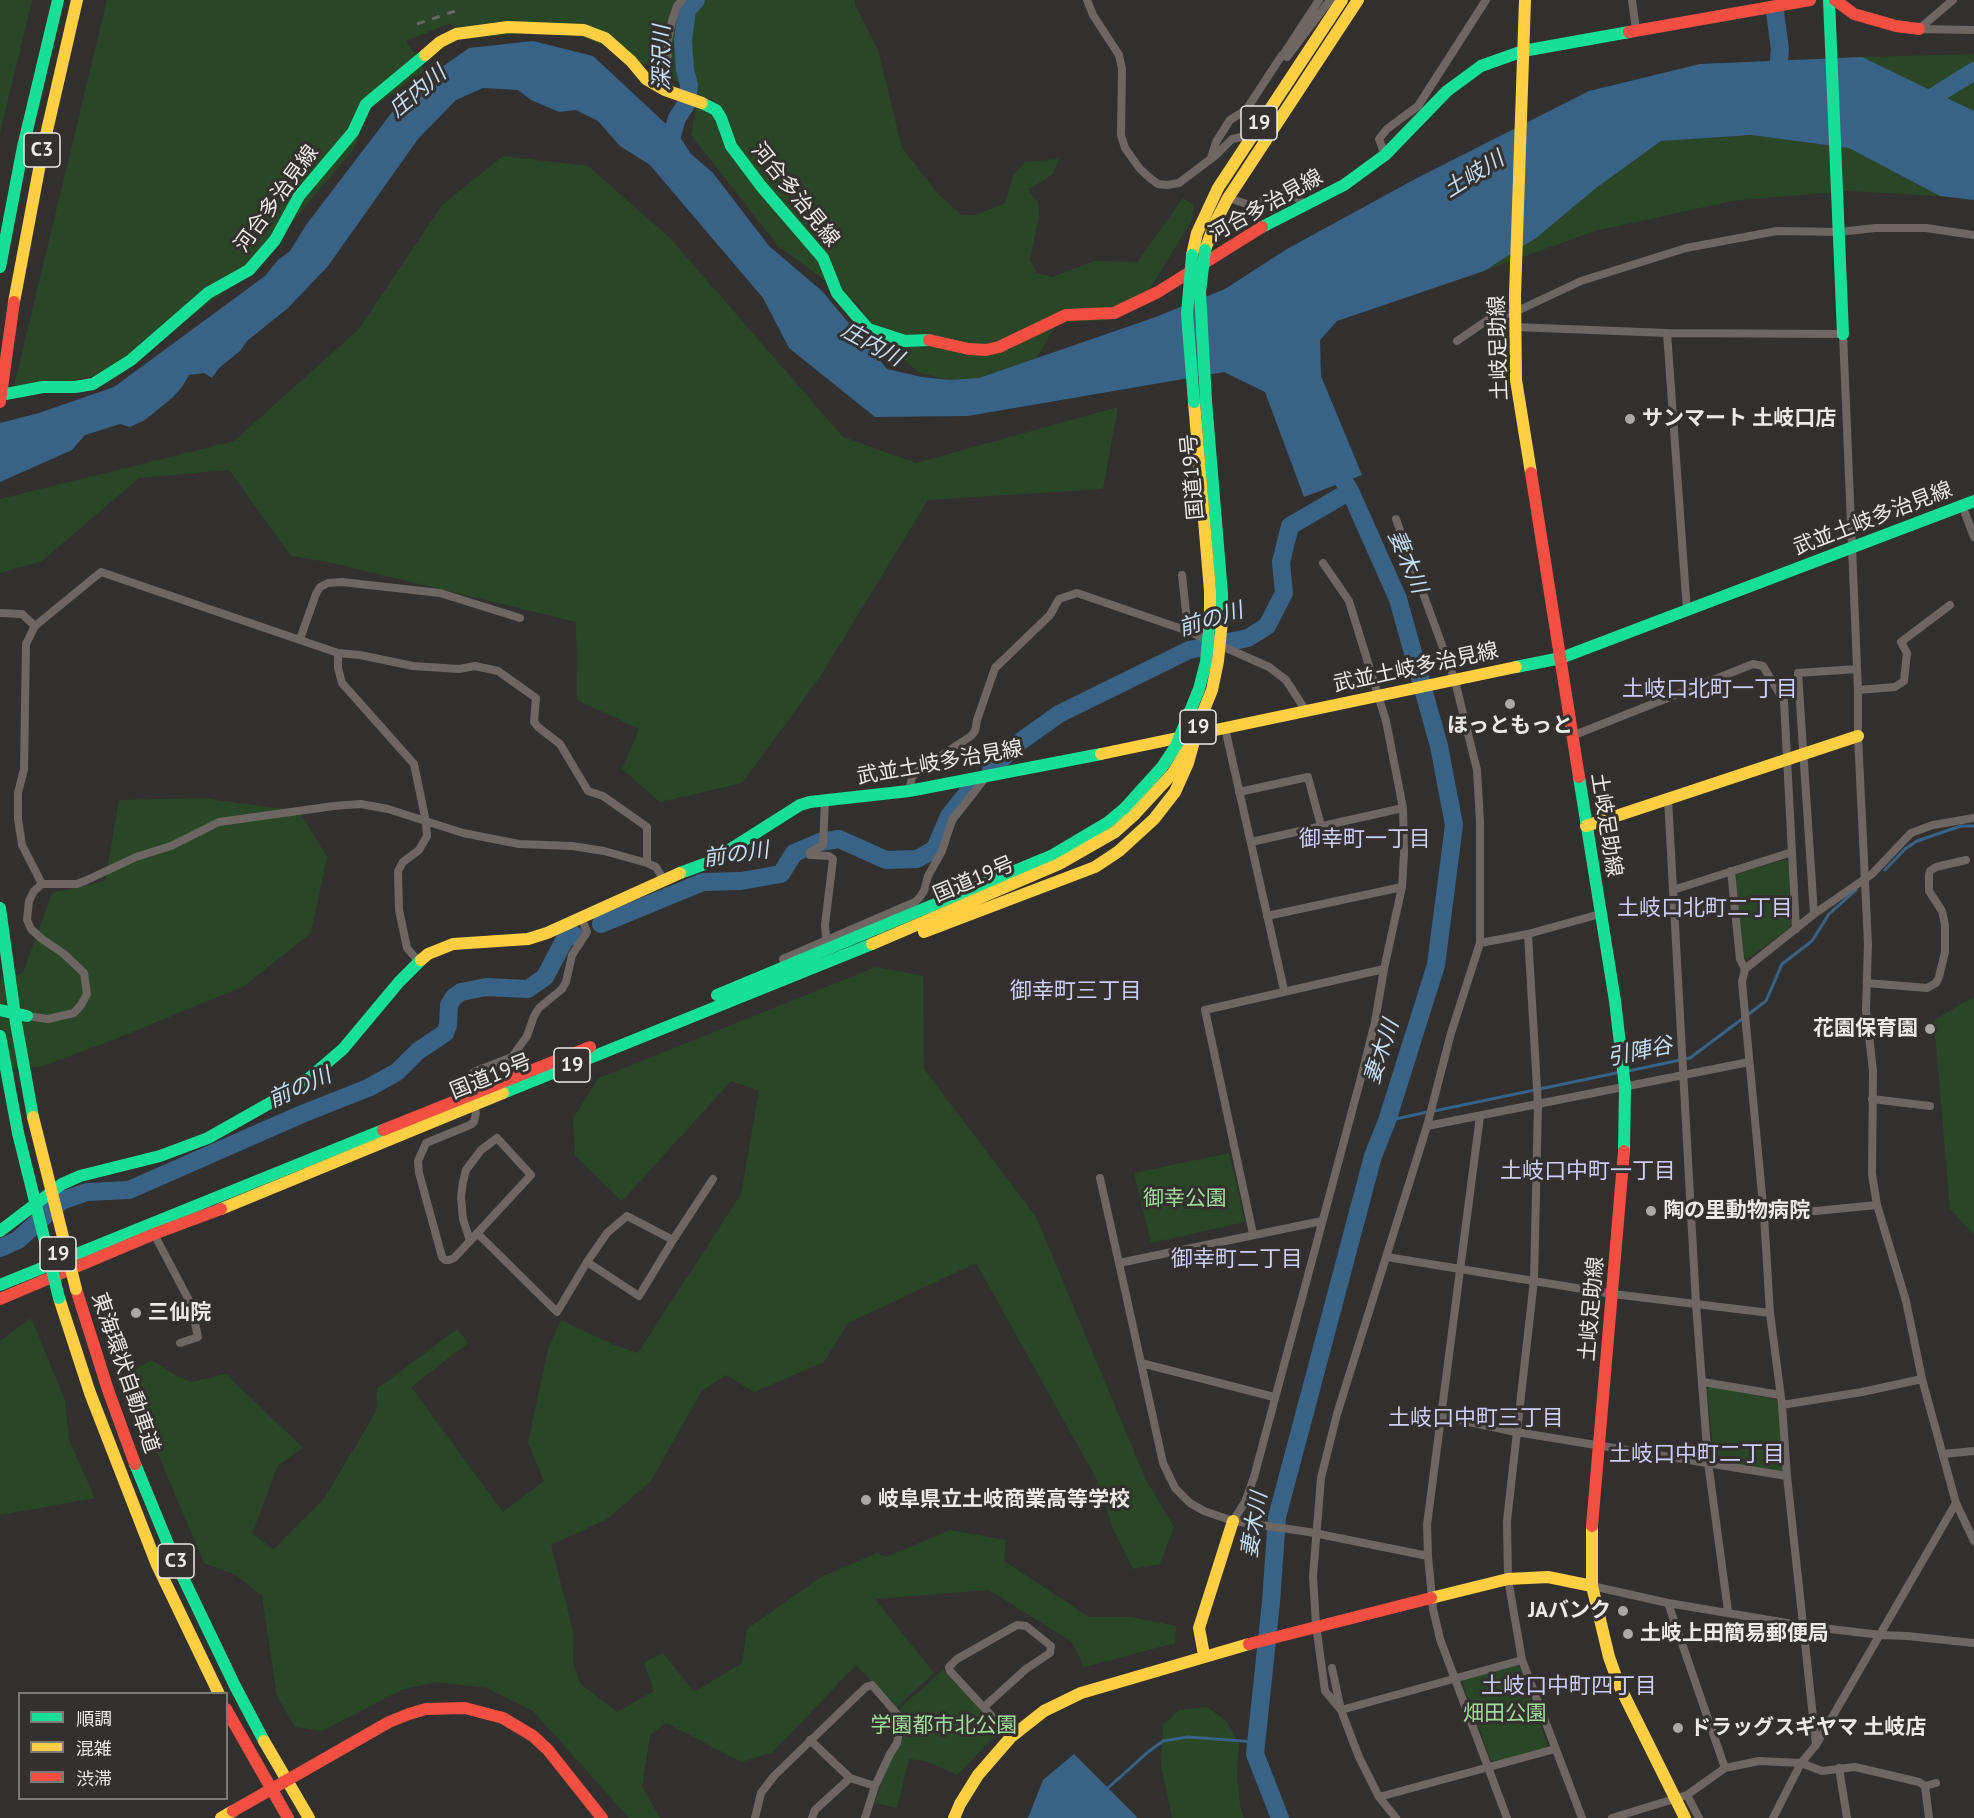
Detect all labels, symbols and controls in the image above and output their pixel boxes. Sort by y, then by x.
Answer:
water label: 深沢川 [650,25,676,91]
water label: 庄内川 [384,61,452,123]
road number: 19 [1241,106,1277,140]
road number: C3 [24,133,60,167]
street label: 河合多治見線 [746,138,844,252]
street label: 河合多治見線 [230,141,324,257]
water label: 土岐川 [1439,146,1509,204]
street label: 河合多治見線 [1205,164,1327,248]
street label: 土岐足助線 [1485,295,1513,401]
water label: 庄内川 [837,317,907,373]
place label: サンマート 土岐口店 [1642,406,1836,432]
marker: サンマート 土岐口店 [1623,412,1637,426]
street label: 国道19号 [1177,433,1209,521]
street label: 武並土岐多治見線 [1790,477,1956,561]
water label: 妻木川 [1382,526,1432,598]
water label: 前の川 [1176,598,1246,642]
street label: 武並土岐多治見線 [1331,638,1501,698]
district label: 土岐口北町一丁目 [1622,677,1798,703]
marker: ほっともっと [1503,697,1517,711]
road number: 19 [1180,710,1216,744]
place label: ほっともっと [1447,713,1573,739]
street label: 武並土岐多治見線 [855,736,1025,790]
street label: 土岐足助線 [1585,771,1627,879]
district label: 御幸町一丁目 [1299,827,1431,853]
water label: 前の川 [701,837,771,873]
street label: 国道19号 [930,852,1018,908]
district label: 土岐口北町二丁目 [1617,896,1793,922]
district label: 御幸町三丁目 [1010,979,1142,1005]
place label: 花園保育園 [1813,1016,1918,1042]
water label: 妻木川 [1359,1017,1405,1087]
marker: 花園保育園 [1923,1022,1937,1036]
water label: 引陣谷 [1605,1032,1675,1072]
road number: 19 [554,1048,590,1082]
street label: 国道19号 [446,1049,536,1105]
water label: 前の川 [264,1063,336,1113]
district label: 土岐口中町一丁目 [1500,1159,1676,1185]
park label: 御幸公園 [1143,1186,1227,1212]
place label: 陶の里動物病院 [1663,1198,1810,1224]
marker: 陶の里動物病院 [1644,1204,1658,1218]
road number: 19 [40,1237,76,1271]
district label: 御幸町二丁目 [1171,1247,1303,1273]
street label: 土岐足助線 [1575,1256,1609,1362]
street label: 東海環状自動車道 [86,1289,164,1457]
place label: 三仙院 [148,1300,211,1326]
marker: 三仙院 [129,1306,143,1320]
district label: 土岐口中町三丁目 [1388,1406,1564,1432]
district label: 土岐口中町二丁目 [1609,1442,1785,1468]
place label: 岐阜県立土岐商業高等学校 [878,1487,1130,1513]
water label: 妻木川 [1237,1490,1273,1560]
marker: 岐阜県立土岐商業高等学校 [859,1493,873,1507]
road number: C3 [158,1544,194,1578]
place label: JAバンク [1528,1598,1611,1624]
marker: JAバンク [1616,1604,1630,1618]
place label: 土岐上田簡易郵便局 [1640,1621,1829,1647]
marker: 土岐上田簡易郵便局 [1621,1627,1635,1641]
district label: 土岐口中町四丁目 [1481,1674,1657,1700]
legend [18,1692,228,1800]
park label: 畑田公園 [1463,1701,1547,1727]
text: 順調 [76,1707,112,1730]
park label: 学園都市北公園 [871,1713,1017,1739]
place label: ドラッグスギヤマ 土岐店 [1690,1715,1926,1741]
marker: ドラッグスギヤマ 土岐店 [1671,1721,1685,1735]
text: 混雑 [76,1737,112,1760]
text: 渋滞 [76,1767,112,1790]

